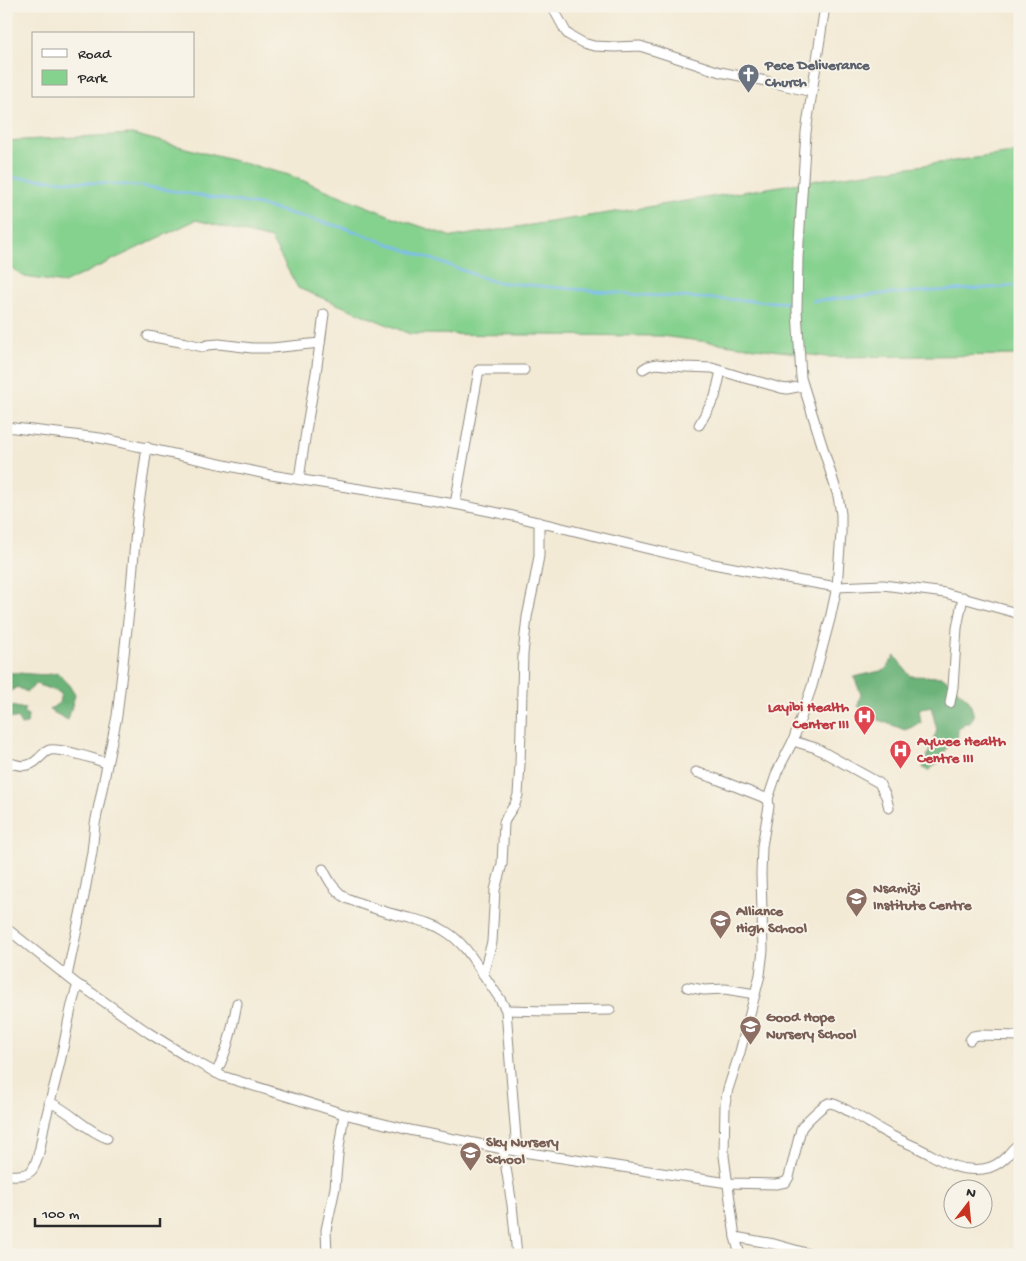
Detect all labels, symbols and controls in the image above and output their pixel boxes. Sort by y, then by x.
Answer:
legend [32,32,195,98]
text: Road [78,46,112,64]
place label: Pece Deliverance Church [764,57,871,92]
church icon: Pece Deliverance Church [737,63,761,94]
text: Park [77,70,108,88]
place label: Layibi Health Center III [768,699,849,734]
hospital icon: Layibi Health Center III [853,705,877,736]
place label: Aywee Health Centre III [916,733,1006,768]
hospital icon: Aywee Health Centre III [889,739,913,770]
place label: Nsamizi Institute Centre [873,880,973,915]
school or university icon: Nsamizi Institute Centre [845,886,869,917]
place label: Alliance High School [735,903,808,938]
school or university icon: Alliance High School [708,909,732,940]
place label: Good Hope Nursery School [766,1009,857,1044]
school or university icon: Good Hope Nursery School [738,1015,762,1046]
place label: Sky Nursery School [486,1134,559,1169]
school or university icon: Sky Nursery School [458,1140,482,1171]
north arrow [944,1178,994,1228]
text: N [964,1184,978,1203]
scale bar [35,1196,160,1228]
text: 100 m [41,1206,80,1224]

